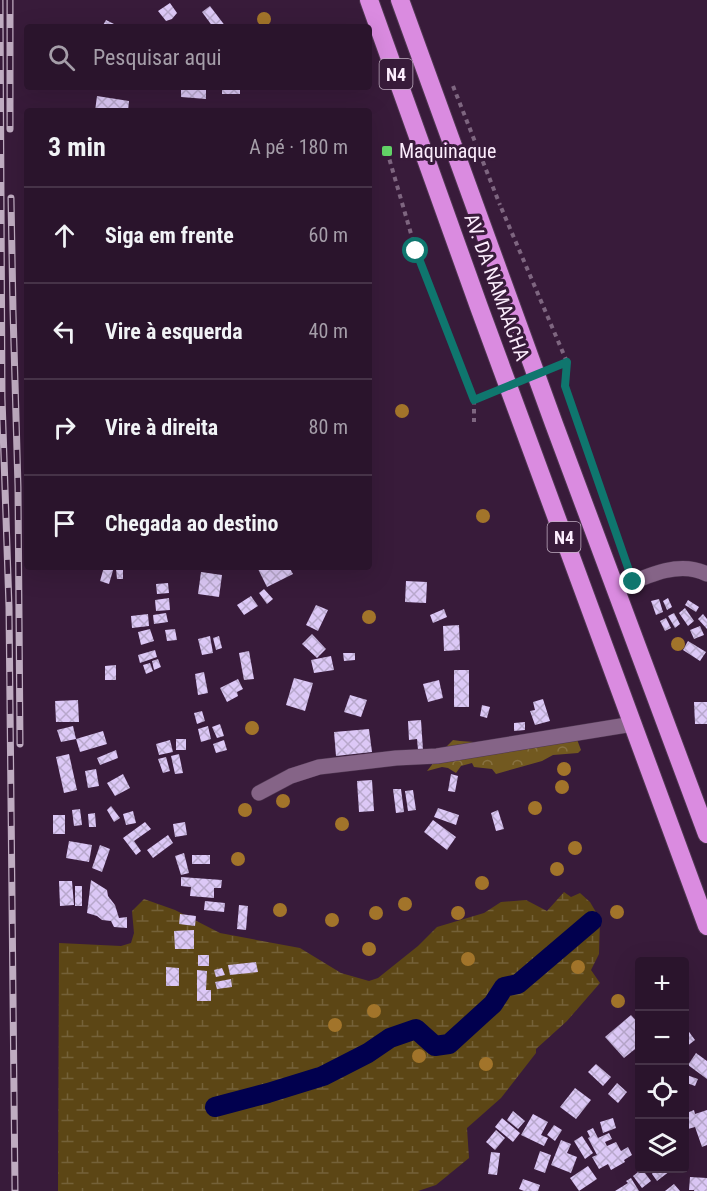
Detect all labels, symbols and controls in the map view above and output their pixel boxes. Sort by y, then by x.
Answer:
search box [24,24,372,90]
icon: search [45,41,78,74]
text: Pesquisar aqui [93,45,222,70]
road number: N4 [380,59,412,89]
text: 3 min [48,132,106,162]
text: A pé · 180 m [249,135,348,159]
place label: Maquinaque [399,139,496,163]
marker: Maquinaque [380,144,394,158]
street label: AV. DA NAMAACHA [459,210,535,364]
icon: ahead [48,219,81,252]
text: Siga em frente [105,223,234,248]
text: 60 m [309,223,348,247]
route start [402,237,428,263]
icon: left [48,315,81,348]
text: Vire à esquerda [105,319,243,344]
text: 40 m [309,319,348,343]
icon: right [48,411,81,444]
text: Vire à direita [105,415,218,440]
text: 80 m [309,415,348,439]
icon: arrive [48,507,81,540]
text: Chegada ao destino [105,511,279,536]
road number: N4 [548,522,580,552]
route end [619,568,645,594]
map controls [635,957,689,1173]
button: + [635,957,689,1011]
button: − [635,1011,689,1065]
button: locate [635,1065,689,1119]
button: layers [635,1119,689,1173]

